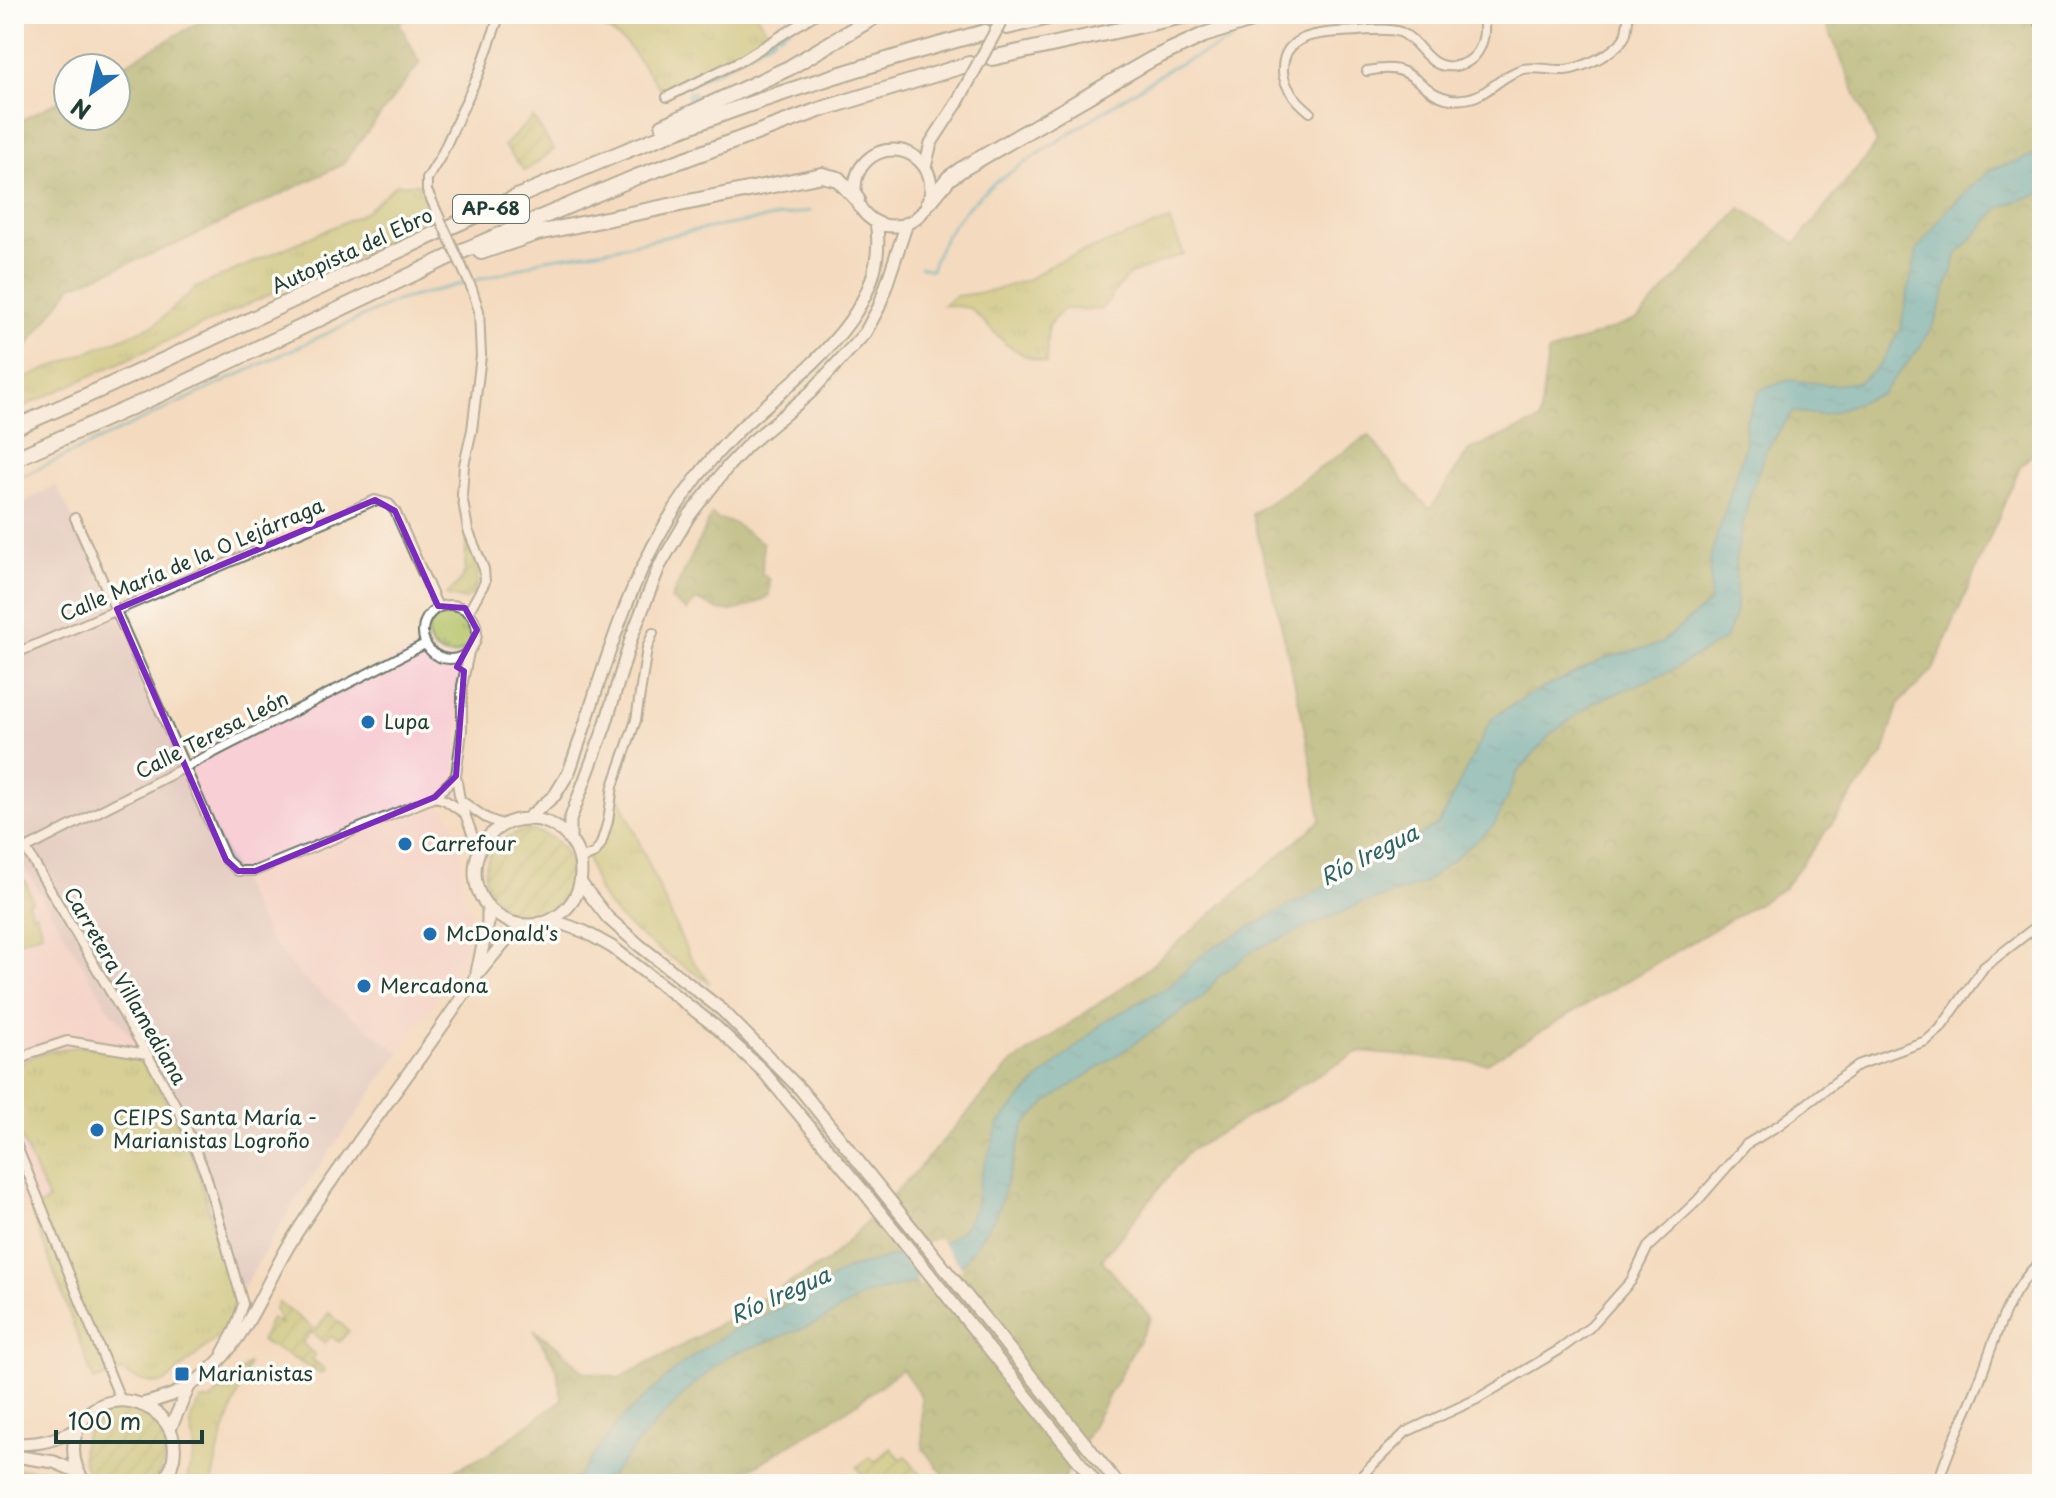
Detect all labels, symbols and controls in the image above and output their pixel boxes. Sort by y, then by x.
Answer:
north arrow [52,52,132,132]
text: N [64,91,97,129]
road number: AP-68 [453,195,529,223]
street label: Autopista del Ebro [266,200,437,301]
street label: Calle María de la O Lejárraga [55,490,329,628]
street label: Calle Teresa León [130,683,293,786]
place label: Lupa [384,706,430,736]
marker: Lupa [359,713,377,731]
water label: Río Iregua [1314,814,1424,892]
place label: Carrefour [421,828,517,858]
marker: Carrefour [396,835,414,853]
street label: Carretera Villamediana [57,881,195,1090]
place label: McDonald's [446,918,558,948]
marker: McDonald's [421,925,439,943]
place label: Mercadona [380,970,488,1000]
marker: Mercadona [355,977,373,995]
place label: CEIPS Santa María - Marianistas Logroño [113,1102,317,1155]
marker: CEIPS Santa María - Marianistas Logroño [88,1121,106,1139]
water label: Río Iregua [724,1256,836,1330]
place label: Marianistas [198,1358,313,1388]
marker: Marianistas [173,1365,191,1383]
scale bar [56,1394,202,1444]
text: 100 m [68,1402,141,1438]

